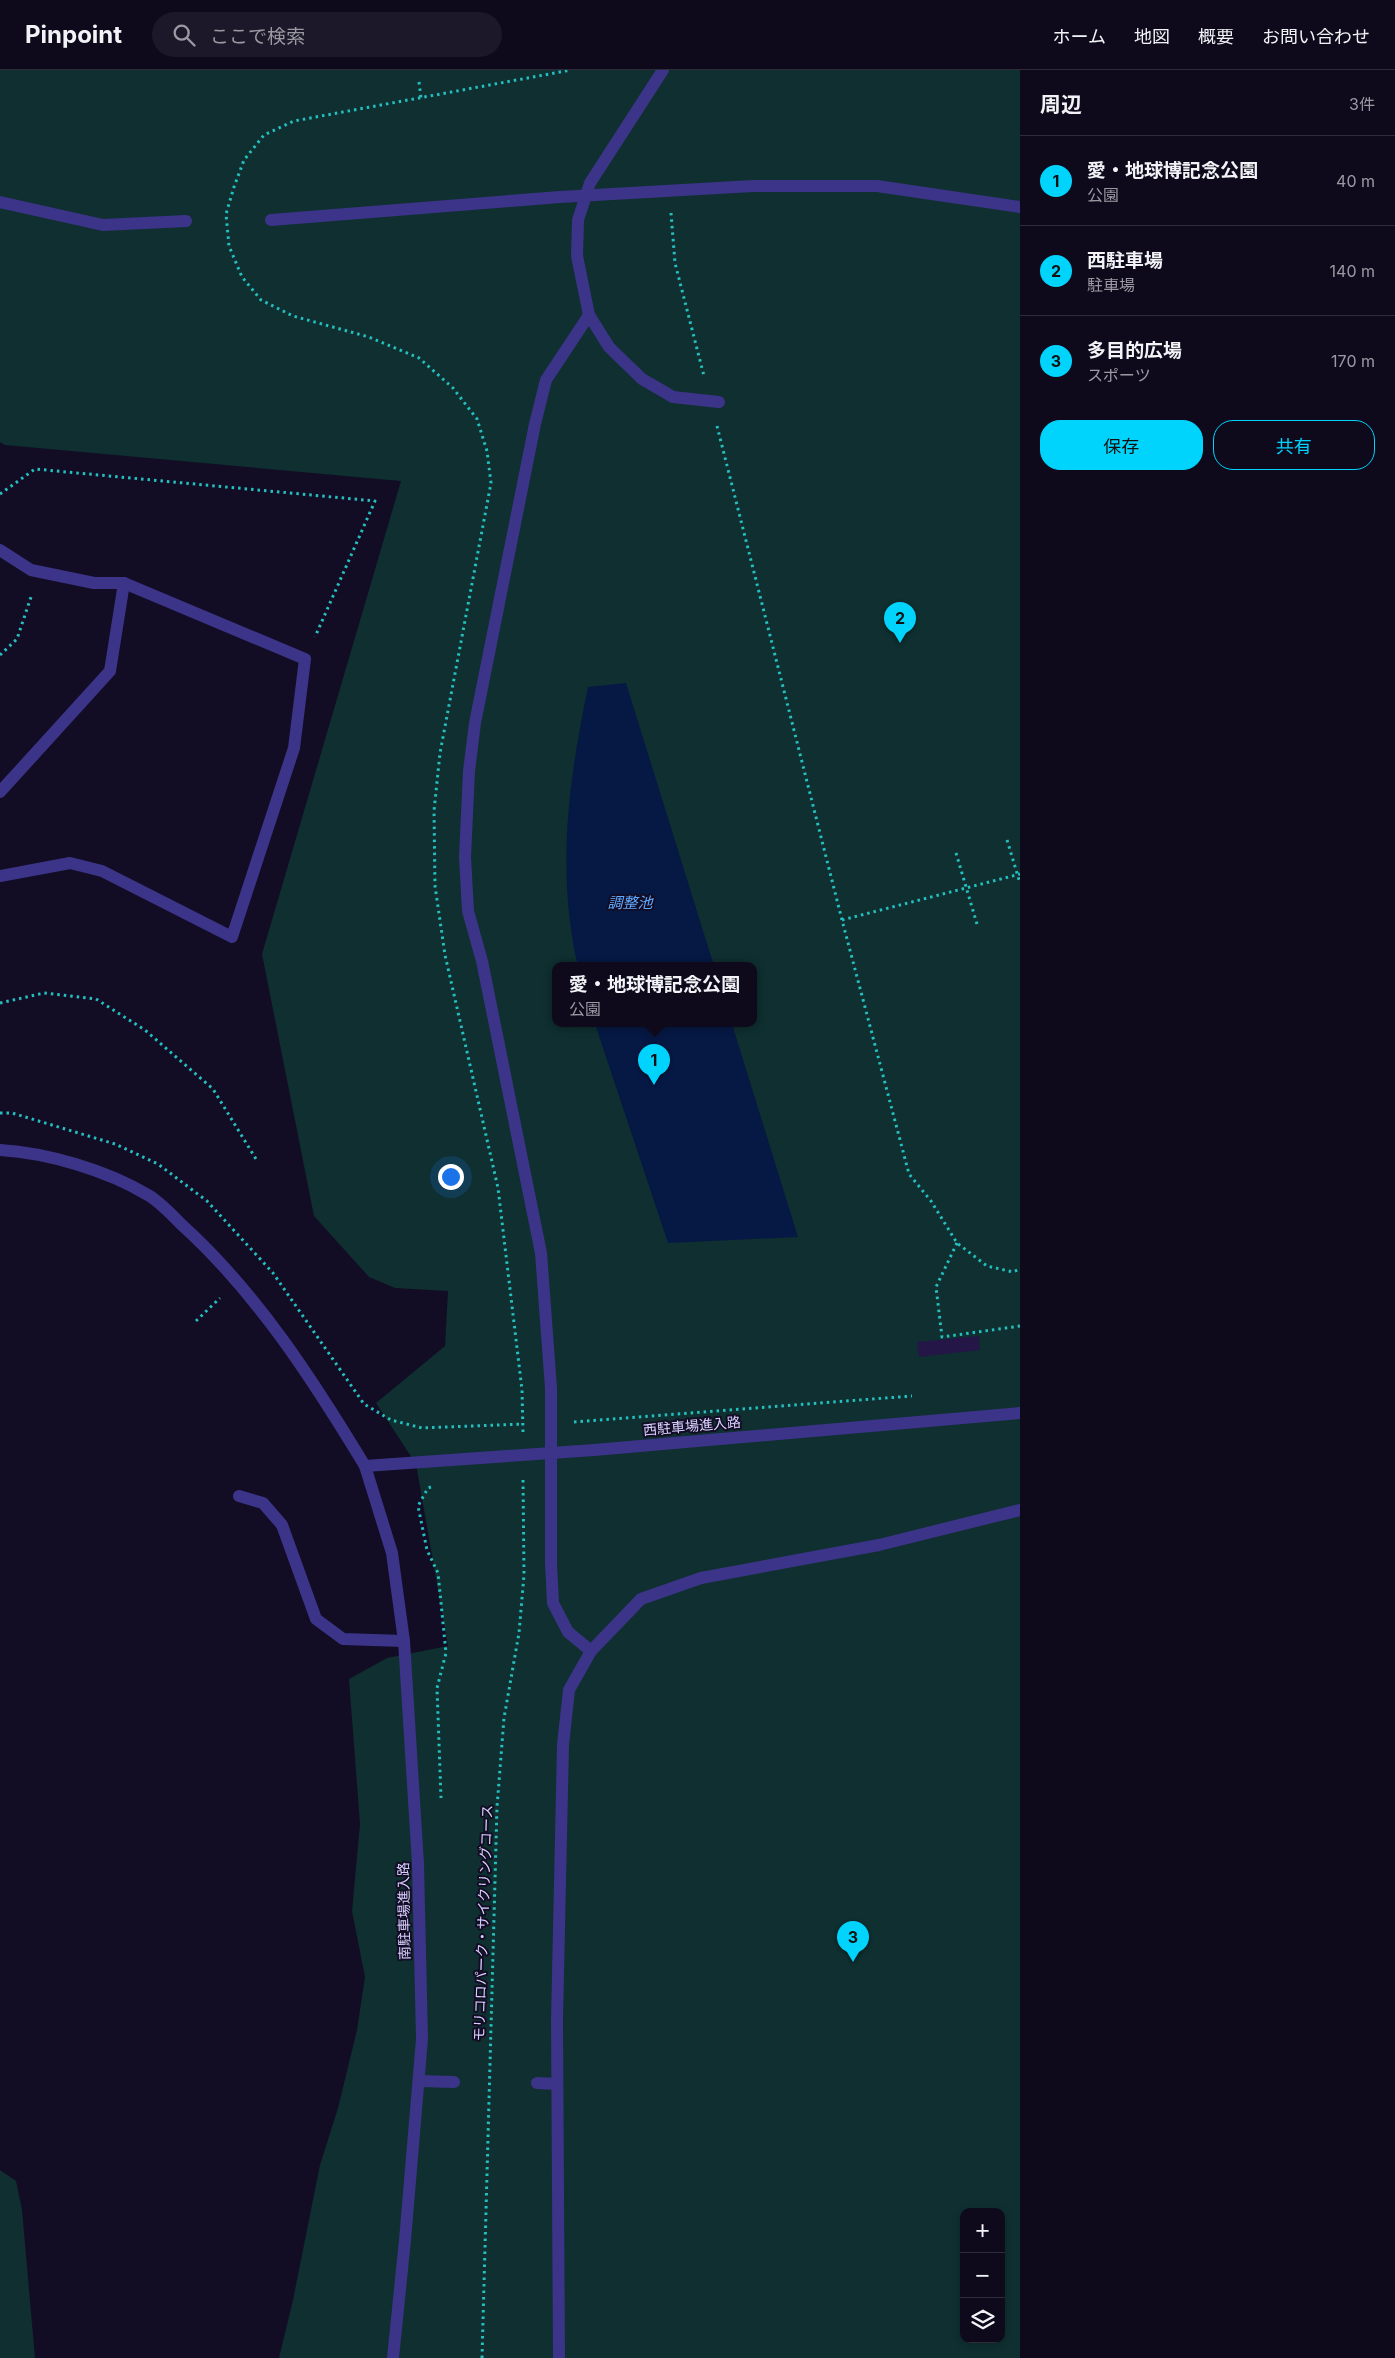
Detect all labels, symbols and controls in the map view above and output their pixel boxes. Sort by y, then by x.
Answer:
search box [152,12,502,57]
text: Pinpoint [25,20,122,49]
icon: search [170,21,198,49]
text: ここで検索 [210,25,305,48]
text: ホーム [1053,26,1106,47]
text: 地図 [1134,26,1170,47]
text: 概要 [1198,26,1234,47]
text: お問い合わせ [1262,26,1370,47]
text: 周辺 [1040,92,1082,117]
text: 3件 [1349,94,1375,114]
text: 愛・地球博記念公園 [1087,159,1258,182]
text: 1 [1053,171,1059,191]
text: 40 m [1336,171,1375,191]
text: 公園 [1087,185,1119,205]
text: 西駐車場 [1087,249,1163,272]
text: 2 [1051,261,1061,281]
text: 140 m [1330,261,1375,281]
text: 駐車場 [1087,275,1135,295]
text: 多目的広場 [1087,339,1182,362]
text: 3 [1051,351,1061,371]
text: 170 m [1331,351,1375,371]
text: スポーツ [1087,365,1151,385]
button: 保存 [1040,420,1203,470]
button: 共有 [1213,420,1375,470]
pin: 2 [884,602,916,643]
water label: 調整池 [607,893,654,912]
popup [552,962,757,1027]
text: 愛・地球博記念公園 [569,973,740,996]
text: 公園 [569,999,601,1019]
pin: 1 [638,1044,670,1085]
your location [438,1164,464,1190]
street label: 西駐車場進入路 [642,1413,742,1438]
street label: モリコロパーク・サイクリングコース [470,1804,495,2042]
street label: 南駐車場進入路 [394,1862,413,1960]
pin: 3 [837,1921,869,1962]
map controls [960,2208,1005,2343]
button: + [960,2208,1005,2253]
button: − [960,2253,1005,2298]
button: layers [960,2298,1005,2343]

